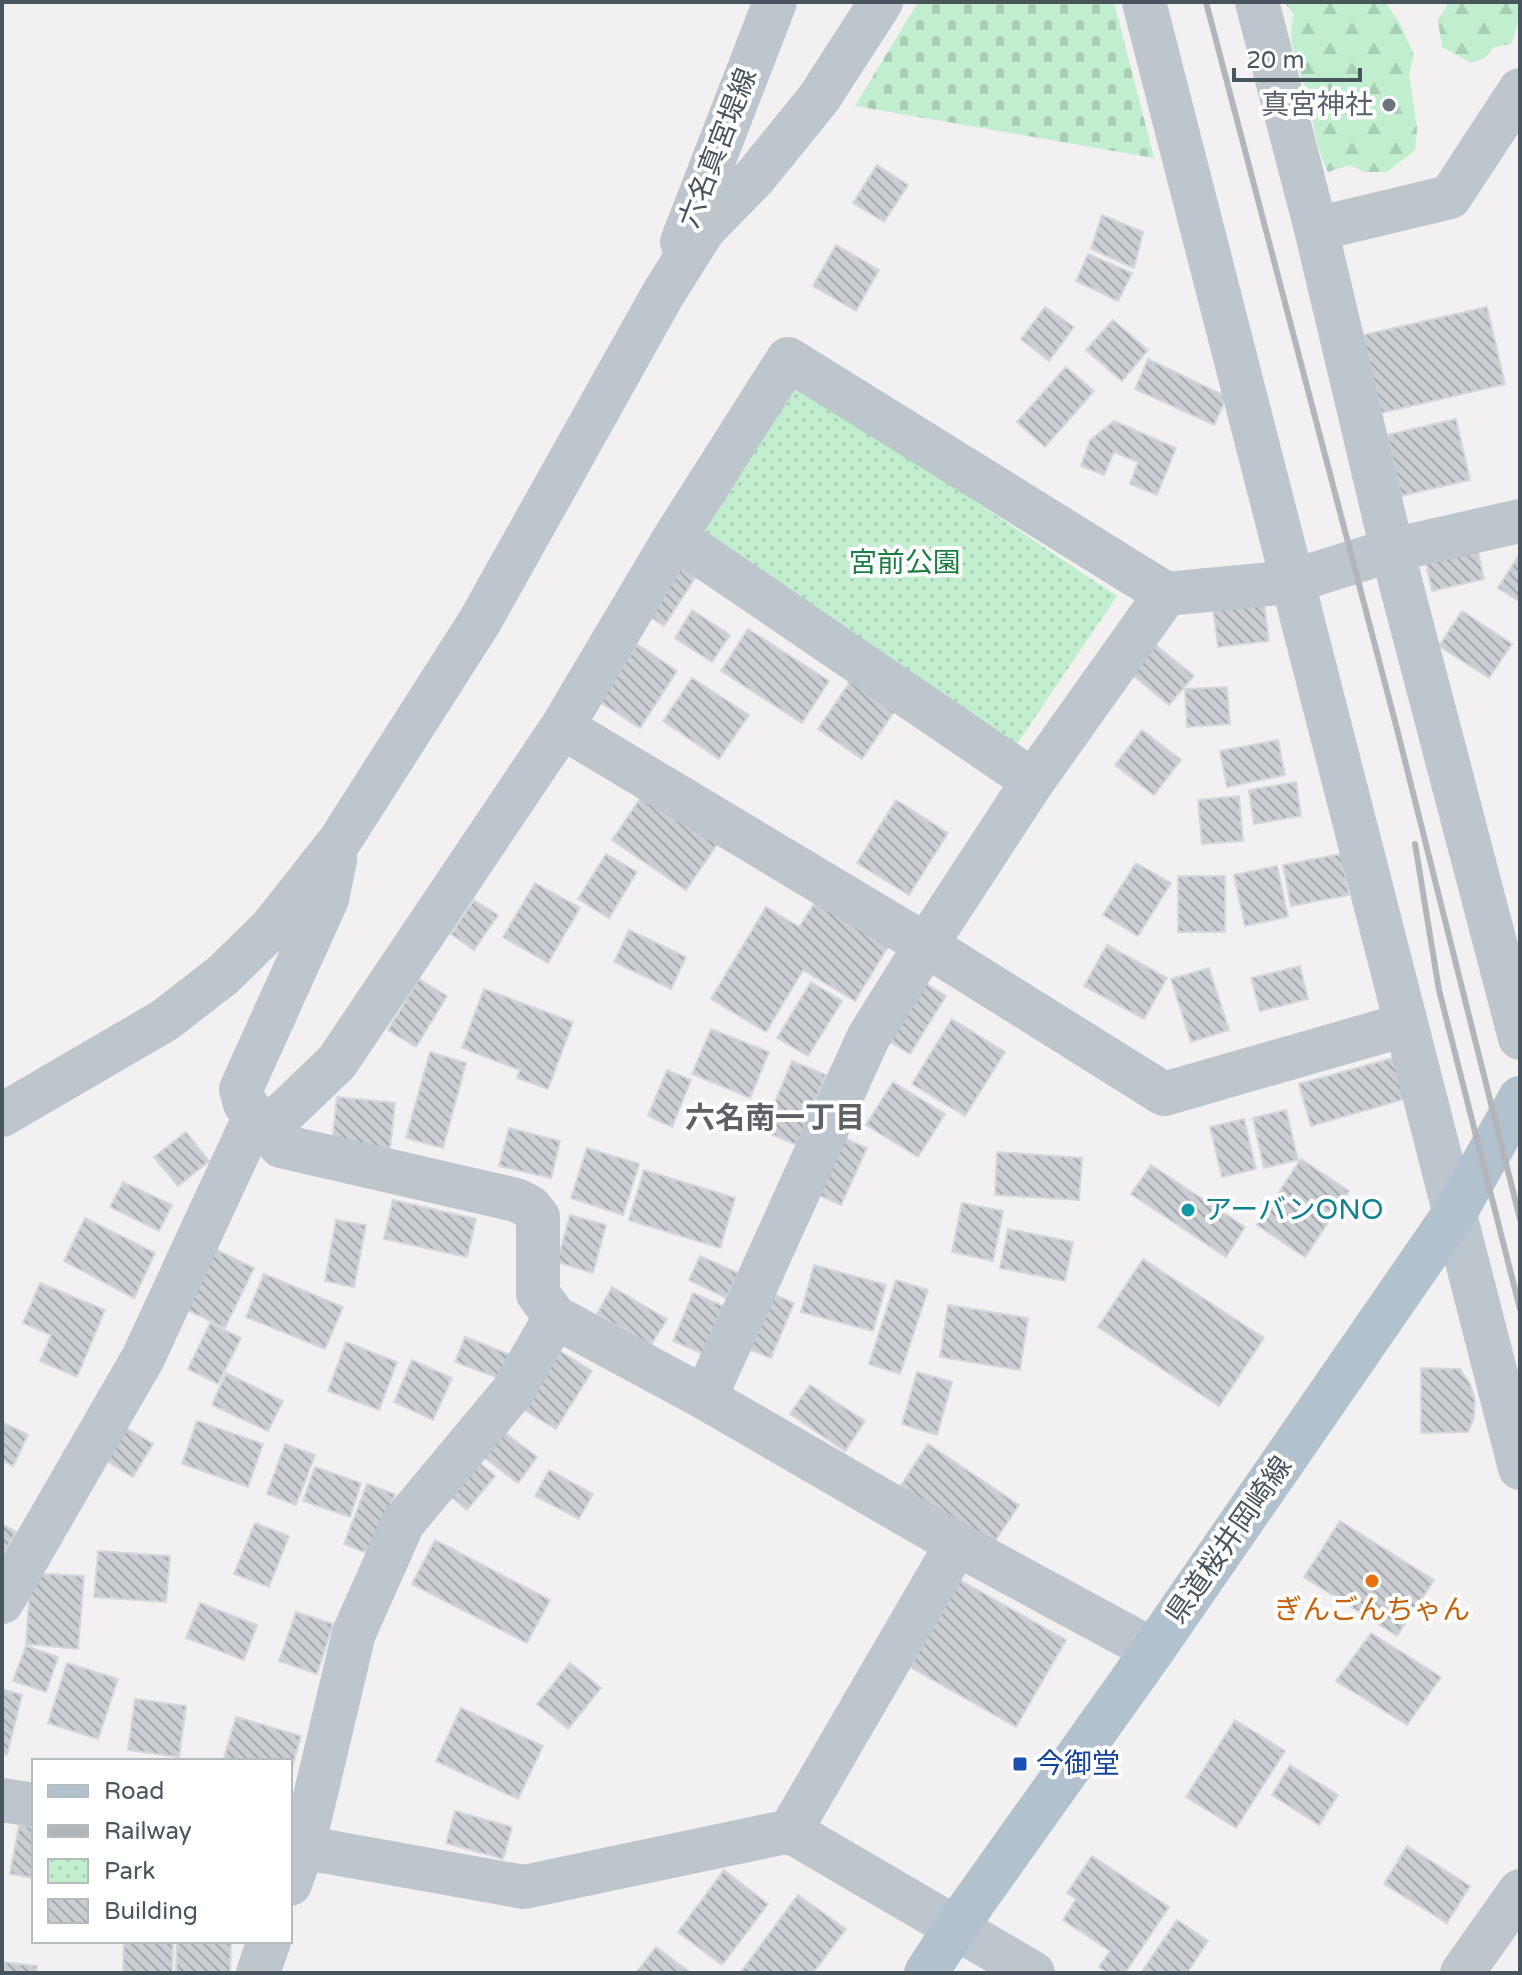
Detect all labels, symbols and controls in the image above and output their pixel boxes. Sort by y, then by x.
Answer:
scale bar [1234,32,1360,82]
text: 20 m [1246,46,1304,75]
street label: 六名真宮堤線 [672,63,764,233]
place label: 真宮神社 [1261,88,1373,122]
marker: 真宮神社 [1380,96,1398,114]
park label: 宮前公園 [849,546,961,580]
district label: 六名南一丁目 [685,1100,865,1137]
place label: アーバンONO [1204,1193,1383,1227]
marker: アーバンONO [1179,1201,1197,1219]
street label: 県道桜井岡崎線 [1159,1450,1299,1630]
marker: ぎんごんちゃん [1363,1572,1381,1590]
place label: ぎんごんちゃん [1274,1593,1470,1627]
place label: 今御堂 [1036,1747,1120,1781]
marker: 今御堂 [1011,1755,1029,1773]
legend [32,1759,292,1943]
text: Road [104,1777,164,1806]
text: Railway [104,1817,192,1846]
text: Park [104,1857,155,1886]
text: Building [104,1897,198,1926]

